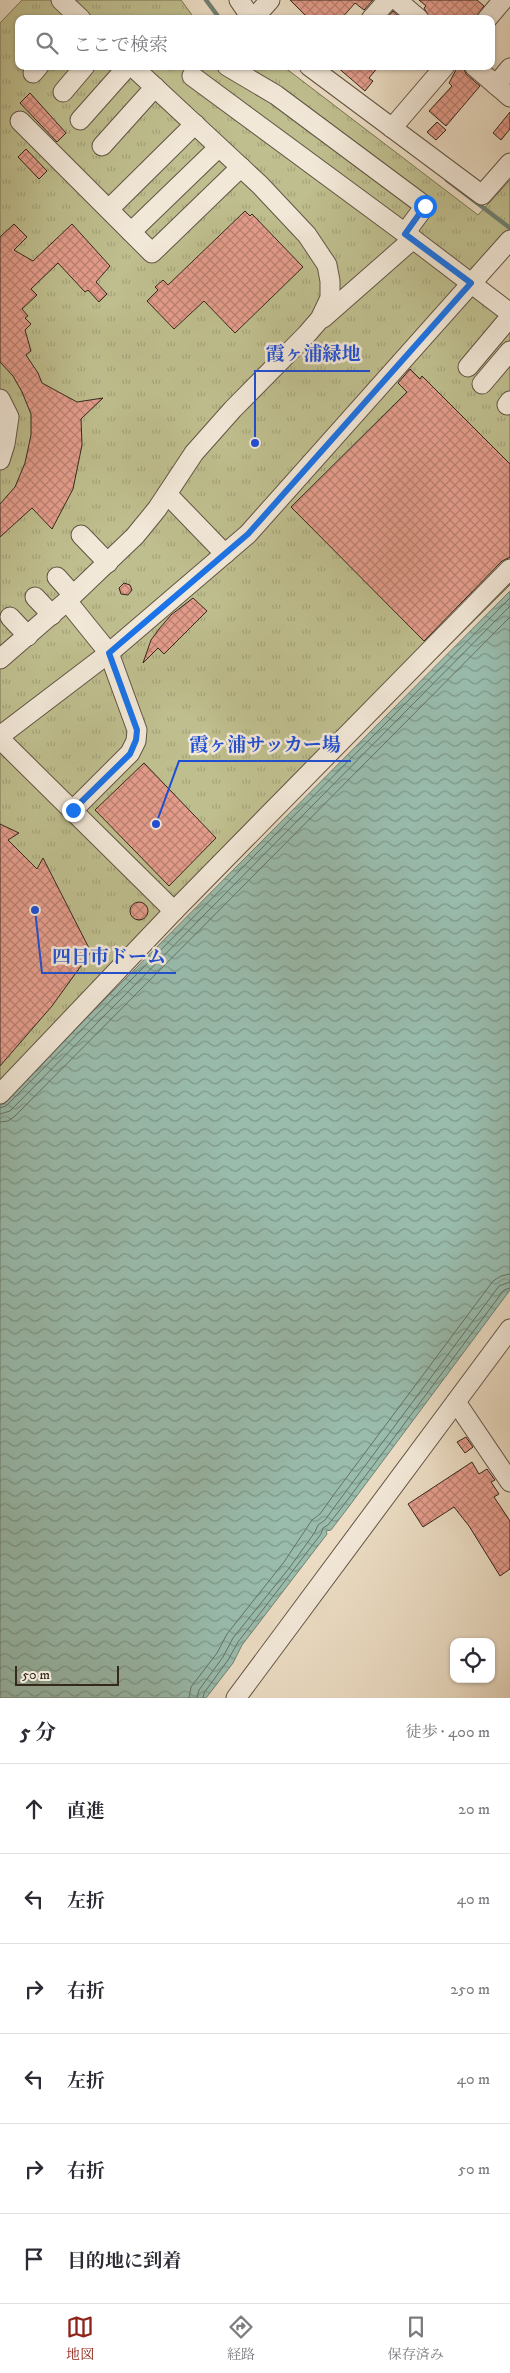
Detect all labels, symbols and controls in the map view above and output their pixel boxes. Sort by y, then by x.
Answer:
search box [15,15,495,70]
icon: search [33,29,61,57]
text: ここで検索 [73,34,168,57]
route start [414,195,437,218]
callout: 霞ヶ浦緑地 [255,337,370,371]
text: 霞ヶ浦緑地 [265,343,361,366]
callout: 霞ヶ浦サッカー場 [179,727,351,761]
text: 霞ヶ浦サッカー場 [189,734,341,757]
route end [62,799,85,822]
callout: 四日市ドーム [42,939,176,973]
text: 四日市ドーム [52,946,166,969]
map controls [450,1638,495,1683]
button: locate [450,1638,495,1683]
scale bar [15,1663,119,1686]
text: 50 m [22,1666,50,1684]
text: 5 分 [20,1720,56,1746]
text: 徒歩 · 400 m [405,1722,490,1742]
icon: ahead [20,1795,48,1823]
text: 20 m [458,1799,490,1819]
text: 直進 [67,1800,105,1823]
icon: left [20,1885,48,1913]
text: 40 m [457,1889,490,1909]
text: 左折 [67,1890,105,1913]
icon: right [20,1975,48,2003]
text: 250 m [450,1979,490,1999]
text: 右折 [67,1980,105,2003]
icon: left [20,2065,48,2093]
text: 40 m [457,2069,490,2089]
text: 左折 [67,2070,105,2093]
icon: right [20,2155,48,2183]
text: 50 m [458,2159,490,2179]
text: 右折 [67,2160,105,2183]
icon: arrive [20,2245,48,2273]
text: 目的地に到着 [67,2250,181,2273]
tab: 地図 [66,2313,94,2364]
tab: 経路 [227,2313,255,2364]
tab: 保存済み [388,2313,444,2364]

